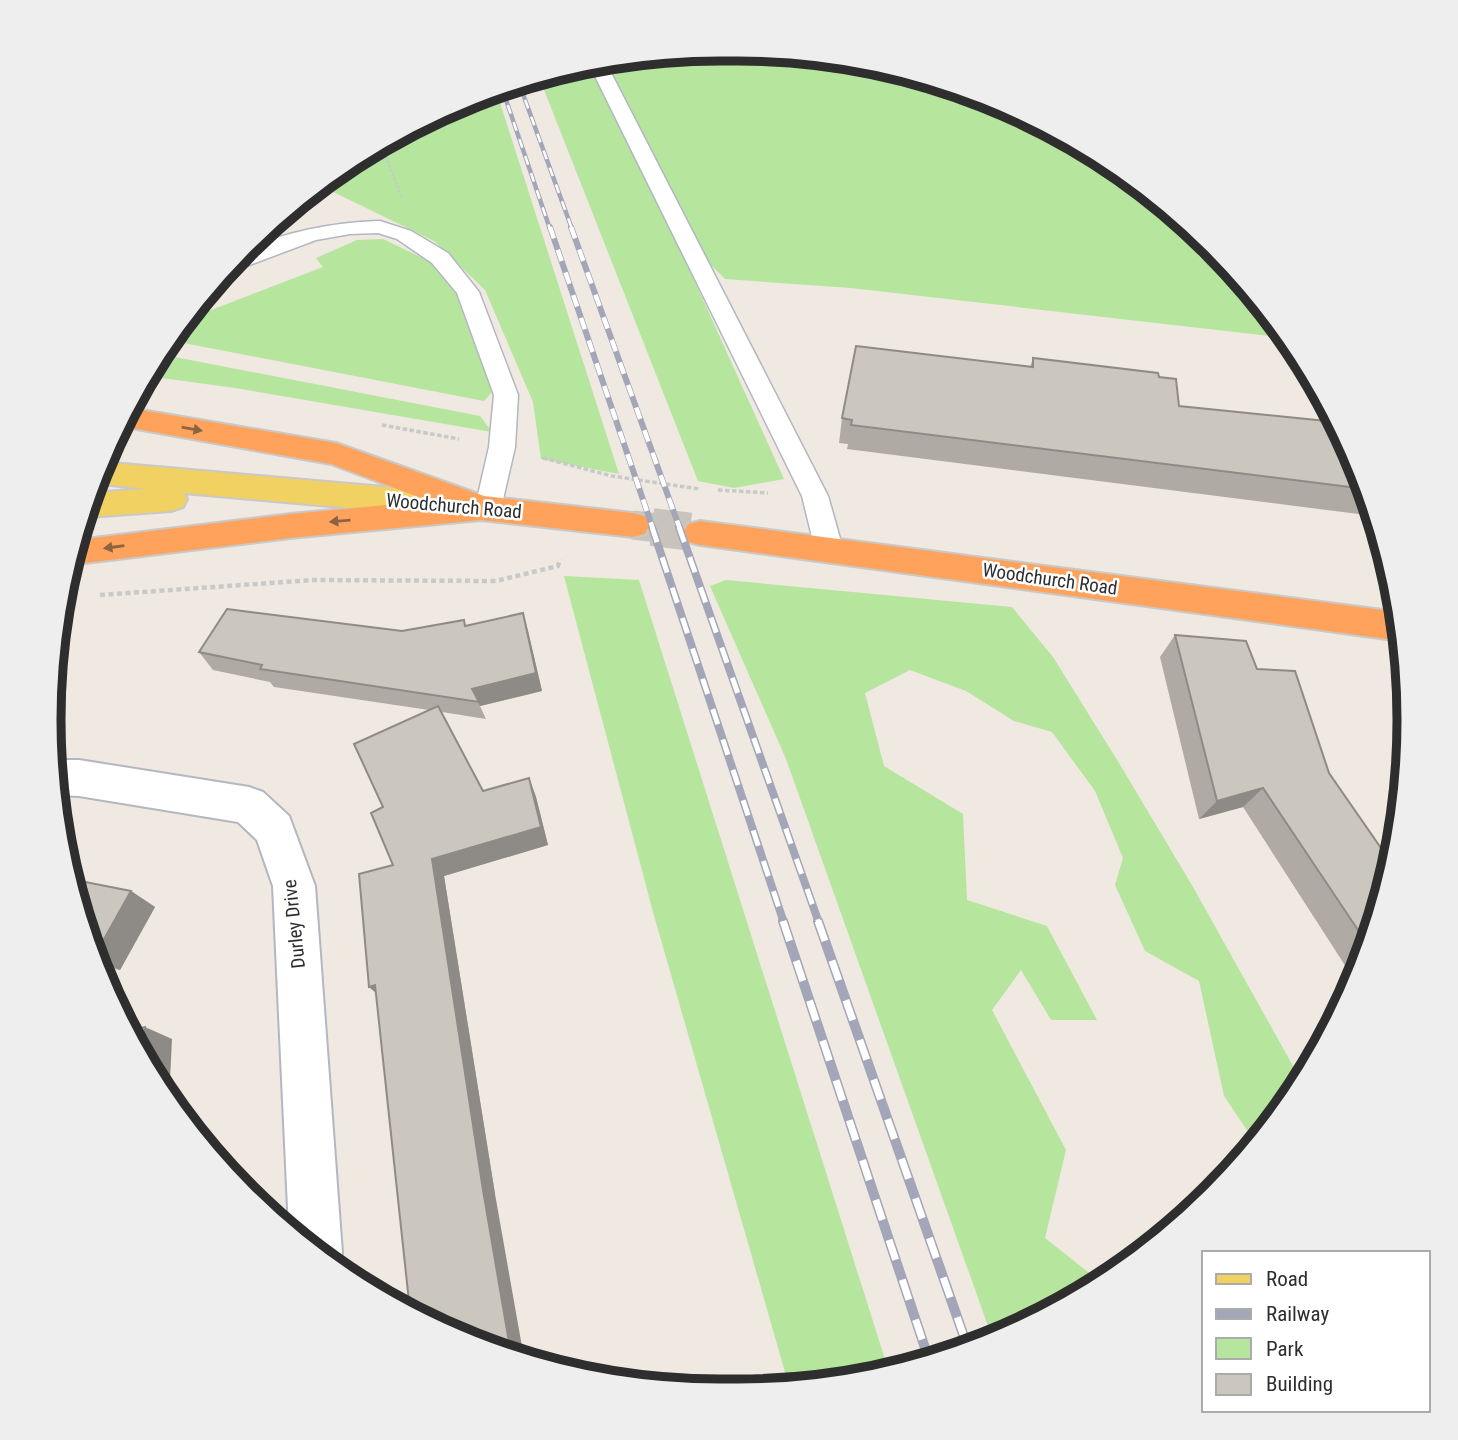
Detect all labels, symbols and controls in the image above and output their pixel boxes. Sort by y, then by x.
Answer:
one-way arrow [181,424,203,435]
street label: Woodchurch Road [385,489,523,523]
one-way arrow [329,516,351,527]
one-way arrow [103,541,125,552]
street label: Woodchurch Road [981,558,1119,600]
street label: Durley Drive [278,878,310,970]
legend [1202,1251,1430,1412]
text: Road [1266,1267,1308,1291]
text: Railway [1266,1302,1329,1326]
text: Park [1266,1337,1304,1361]
text: Building [1266,1372,1333,1396]

